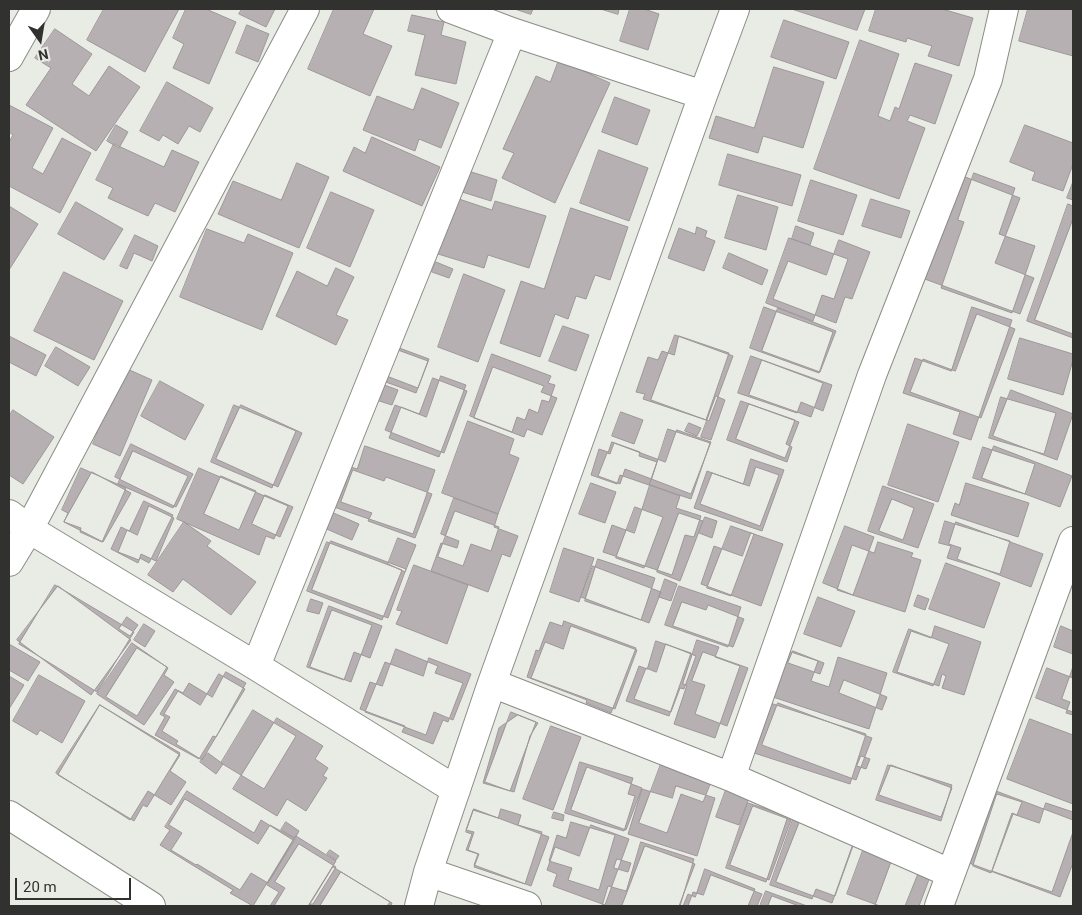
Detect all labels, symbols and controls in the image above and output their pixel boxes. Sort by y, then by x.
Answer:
north arrow [15,15,65,65]
text: N [37,46,50,64]
scale bar [18,868,134,900]
text: 20 m [23,878,57,896]

